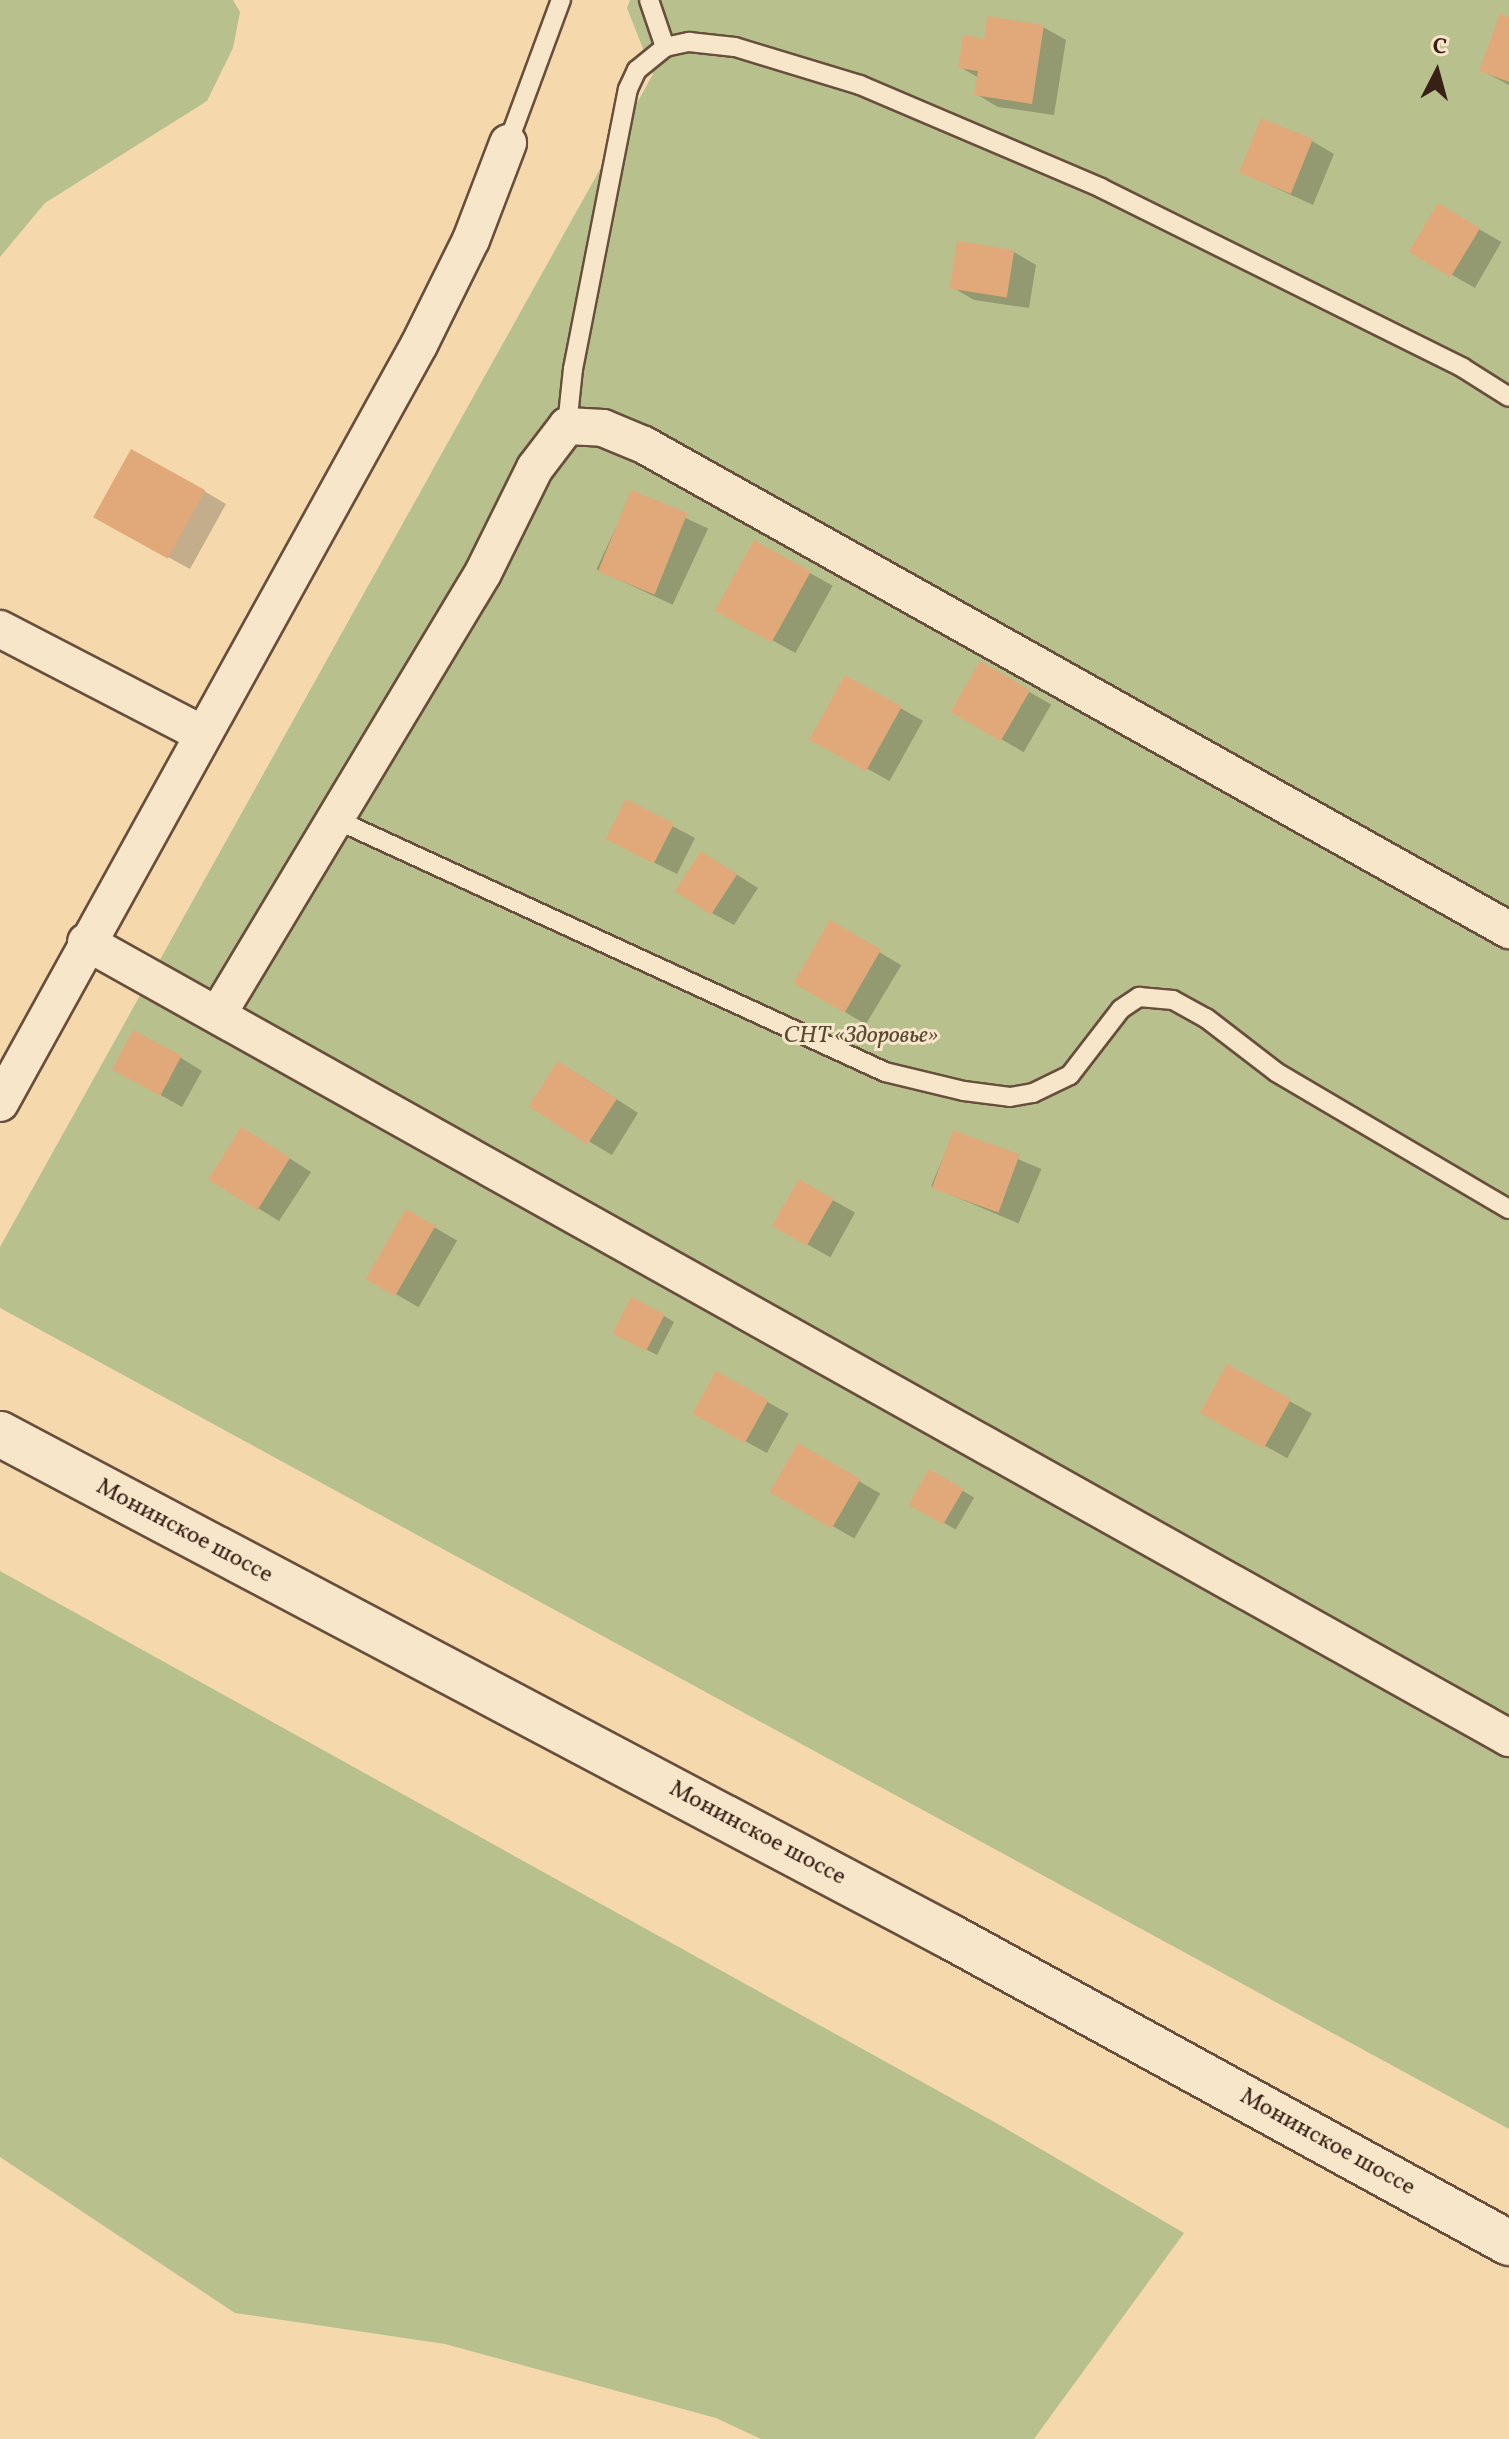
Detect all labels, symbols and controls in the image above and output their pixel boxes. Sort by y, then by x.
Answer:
text: С [1431,31,1448,64]
north arrow [1397,32,1477,112]
park label: СНТ «Здоровье» [784,1023,938,1051]
street label: Монинское шоссе [91,1473,277,1591]
street label: Монинское шоссе [664,1775,850,1893]
street label: Монинское шоссе [1234,2083,1420,2203]

